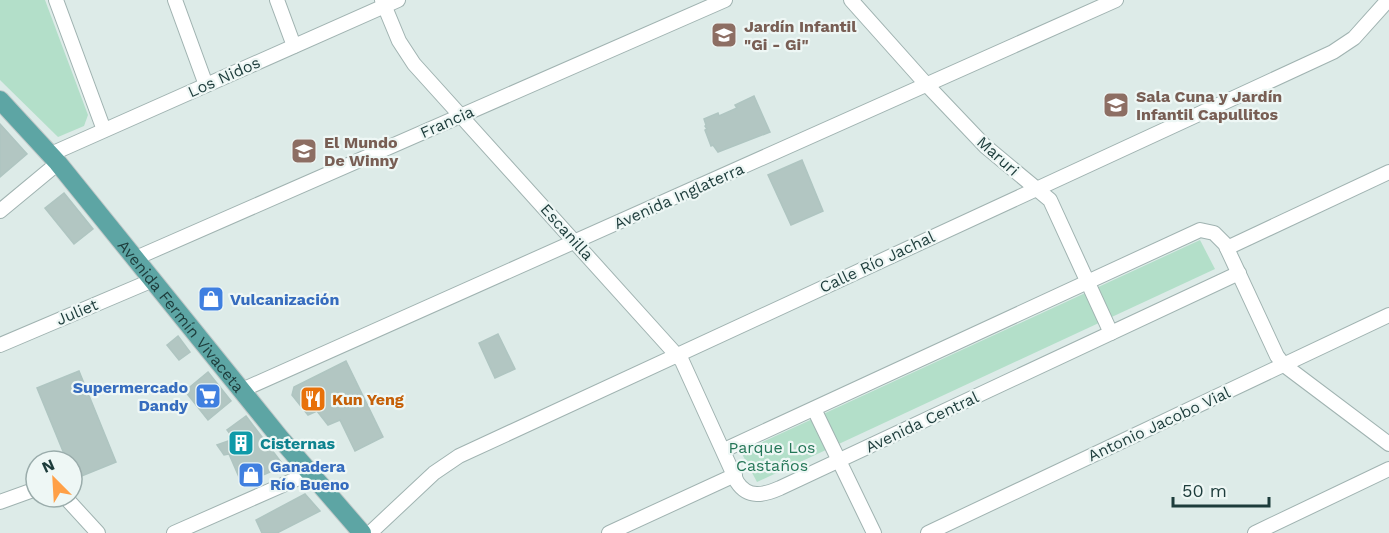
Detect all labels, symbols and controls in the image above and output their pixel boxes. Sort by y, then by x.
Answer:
place label: Jardín Infantil "Gi - Gi" [744,17,857,54]
school or university icon: Jardín Infantil "Gi - Gi" [709,20,739,50]
street label: Los Nidos [185,53,263,101]
place label: Sala Cuna y Jardín Infantil Capullitos [1136,87,1282,124]
school or university icon: Sala Cuna y Jardín Infantil Capullitos [1101,90,1131,120]
street label: Francia [417,102,477,142]
street label: Maruri [973,132,1023,180]
place label: El Mundo De Winny [324,133,399,170]
school or university icon: El Mundo De Winny [289,136,319,166]
street label: Avenida Inglaterra [611,159,747,233]
street label: Escanilla [537,200,597,264]
street label: Calle Río Jachal [817,227,938,297]
street label: Avenida Fermín Vivaceta [114,236,249,396]
shop icon: Vulcanización [196,284,226,314]
place label: Vulcanización [230,290,339,309]
street label: Juliet [53,295,101,329]
place label: Supermercado Dandy [73,378,189,415]
supermarket icon: Supermercado Dandy [193,381,223,411]
street label: Antonio Jacobo Vial [1085,383,1233,465]
restaurant icon: Kun Yeng [298,384,328,414]
street label: Avenida Central [862,387,982,457]
place label: Kun Yeng [332,390,404,409]
building icon: Cisternas [226,428,256,458]
place label: Cisternas [260,434,335,453]
park label: Parque Los Castaños [728,438,816,475]
north arrow [24,449,84,509]
text: N [39,455,57,477]
place label: Ganadera Río Bueno [270,457,350,494]
shop icon: Ganadera Río Bueno [236,460,266,490]
scale bar [1173,470,1269,508]
text: 50 m [1182,480,1227,501]

